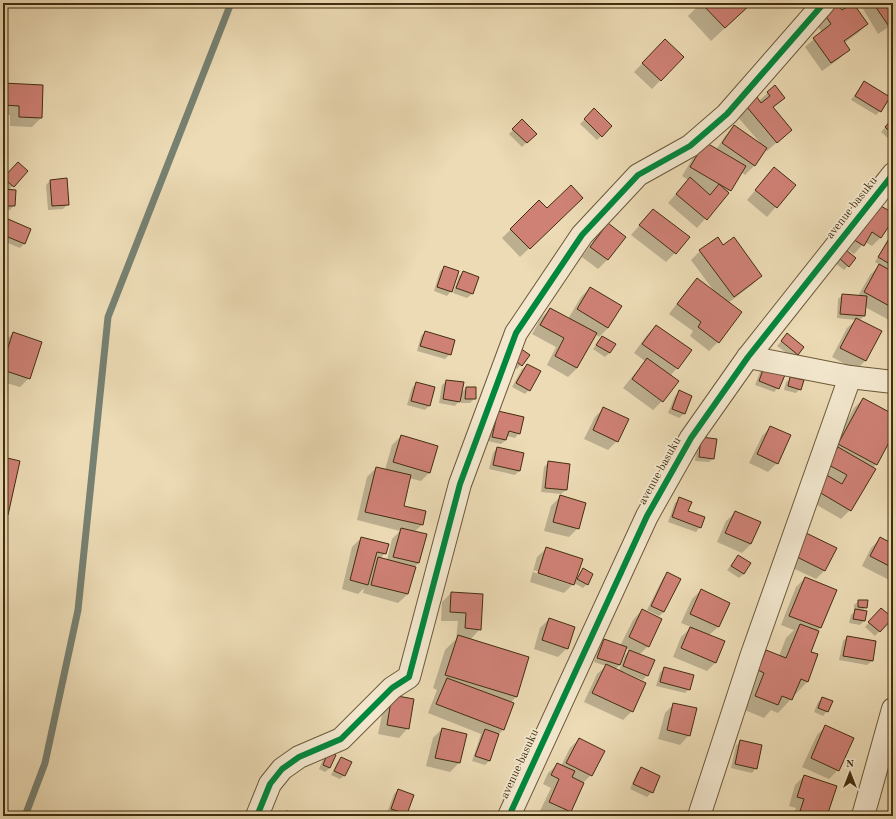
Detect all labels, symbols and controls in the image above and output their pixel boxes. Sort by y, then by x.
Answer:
street label: avenue basuku [824,174,880,241]
street label: avenue basuku [637,435,684,507]
street label: avenue basuku [499,727,542,801]
north arrow [830,753,870,793]
text: N [846,759,855,770]

